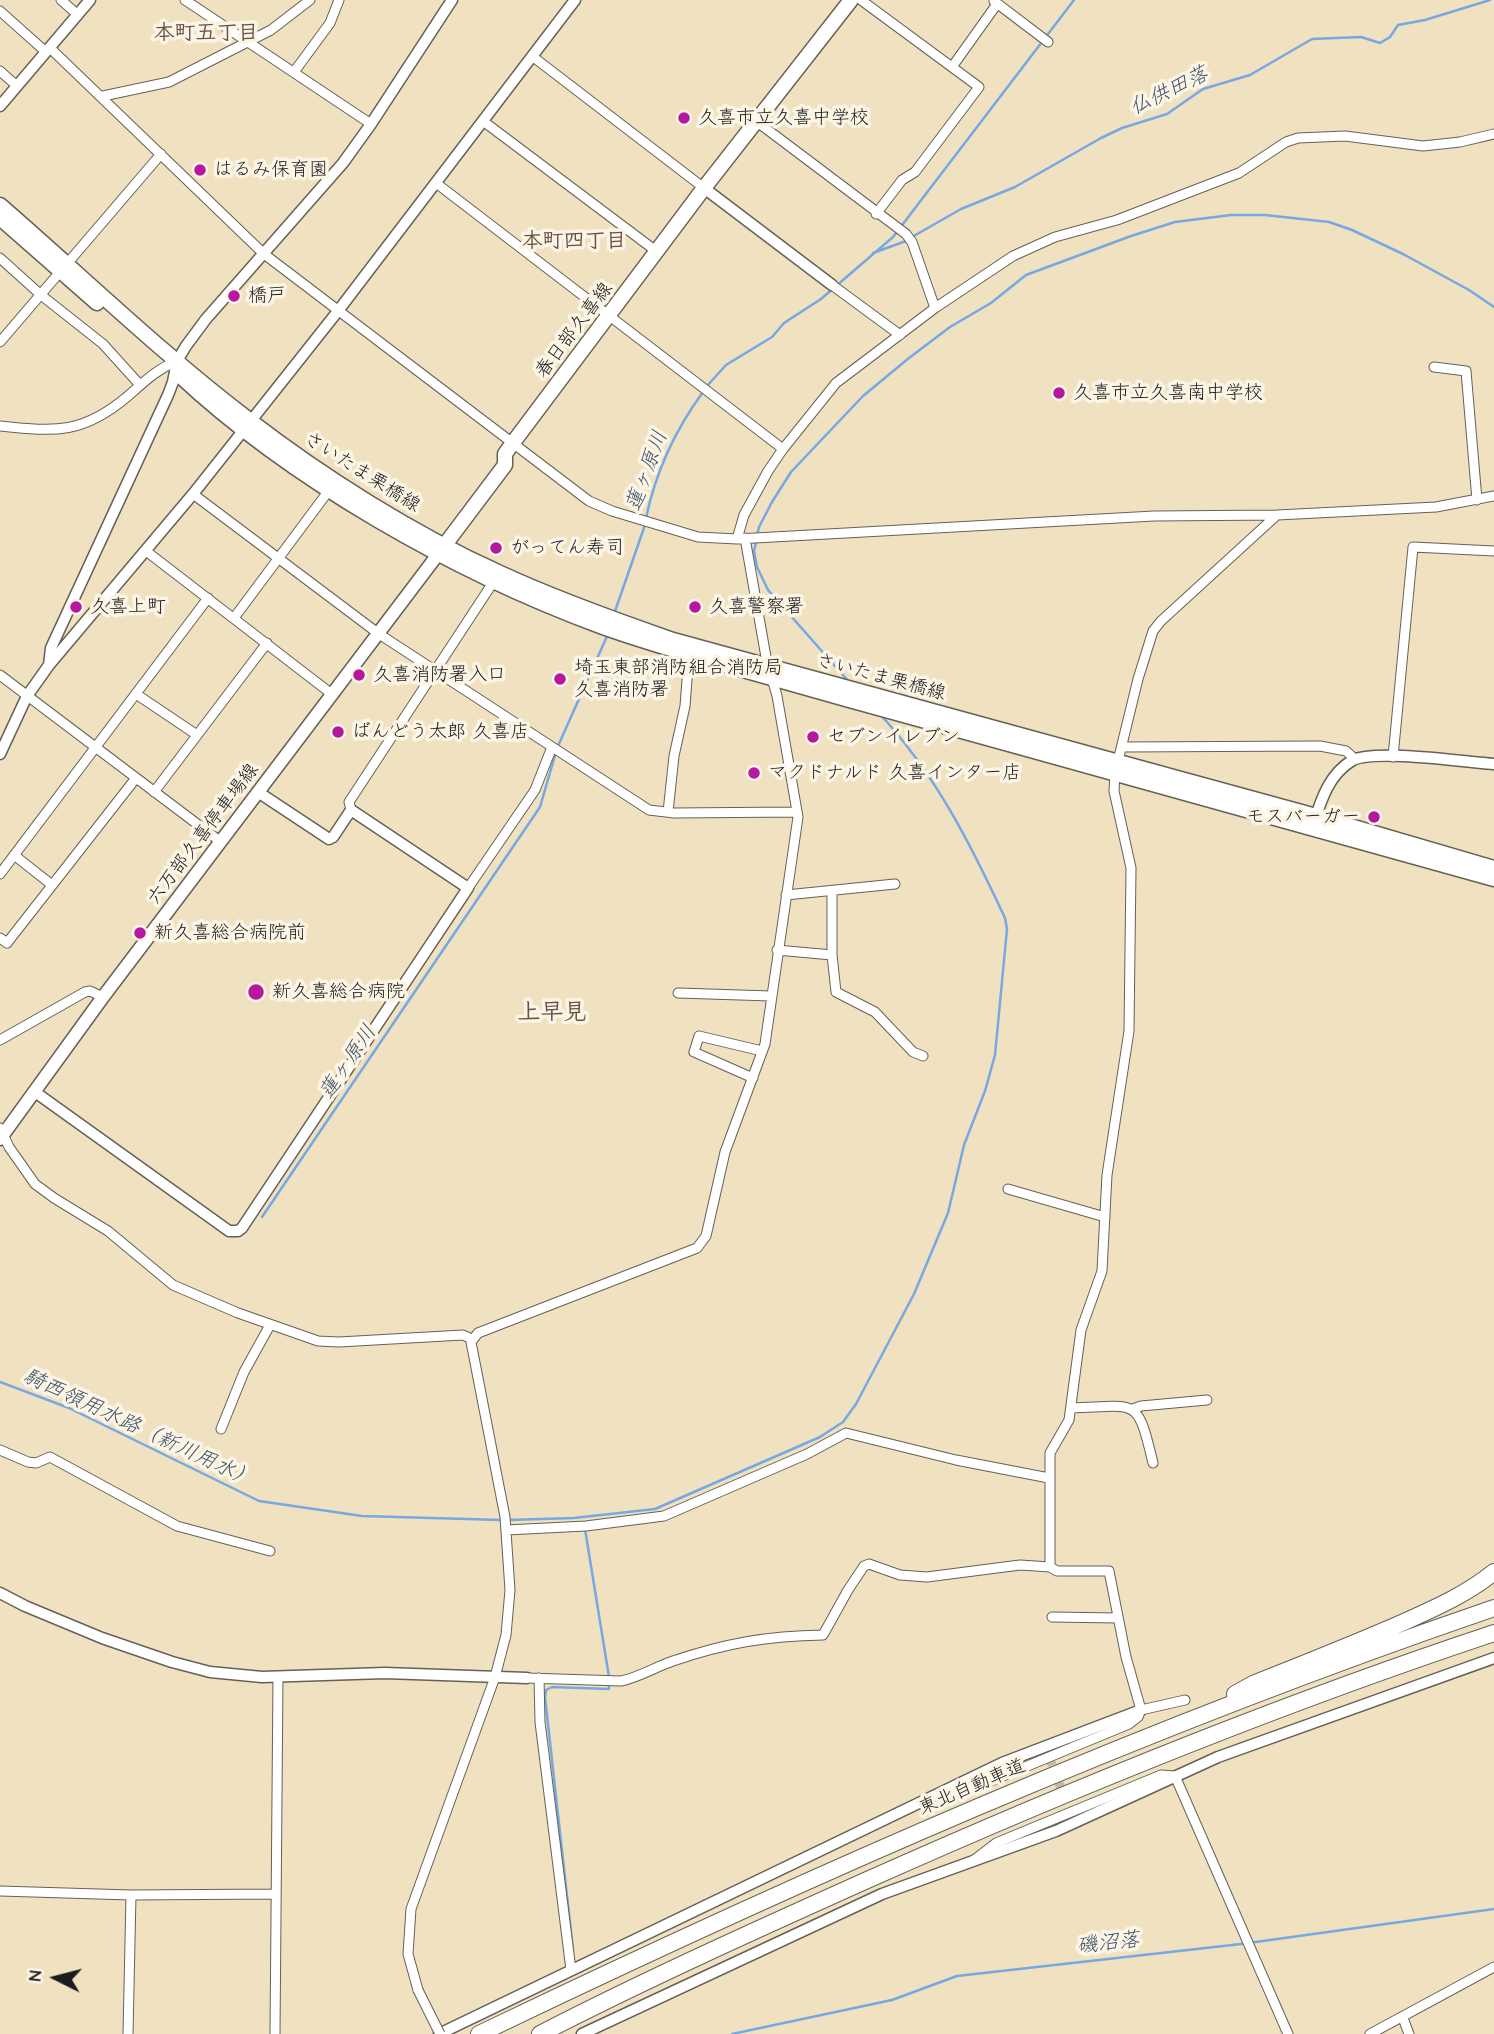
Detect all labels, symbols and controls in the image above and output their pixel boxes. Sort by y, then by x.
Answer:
district label: 本町五丁目 [154,20,258,46]
water label: 仏供田落 [1126,61,1212,121]
place label: 久喜市立久喜中学校 [698,107,869,129]
marker: 久喜市立久喜中学校 [676,110,692,126]
place label: はるみ保育園 [214,159,328,181]
marker: はるみ保育園 [192,162,208,178]
district label: 本町四丁目 [522,228,626,254]
street label: 春日部久喜線 [531,278,617,382]
place label: 橋戸 [248,285,286,307]
marker: 橋戸 [226,288,242,304]
place label: 久喜市立久喜南中学校 [1073,382,1263,404]
marker: 久喜市立久喜南中学校 [1051,385,1067,401]
street label: さいたま栗橋線 [300,427,424,517]
water label: 蓮ヶ原川 [621,427,673,515]
place label: がってん寿司 [510,537,624,559]
marker: がってん寿司 [488,540,504,556]
place label: 久喜上町 [90,596,166,618]
place label: 久喜警察署 [709,596,804,618]
marker: 久喜上町 [68,599,84,615]
marker: 久喜警察署 [687,599,703,615]
street label: さいたま栗橋線 [814,649,948,705]
place label: 埼玉東部消防組合消防局 久喜消防署 [574,657,783,701]
place label: 久喜消防署入口 [373,664,506,686]
marker: 久喜消防署入口 [351,667,367,683]
marker: 埼玉東部消防組合消防局 久喜消防署 [552,671,568,687]
place label: ばんどう太郎 久喜店 [352,721,529,743]
marker: ばんどう太郎 久喜店 [330,724,346,740]
place label: セブンイレブン [827,726,960,748]
marker: セブンイレブン [805,729,821,745]
street label: 六万部久喜停車場線 [142,759,264,909]
place label: マクドナルド 久喜インター店 [768,762,1021,784]
marker: マクドナルド 久喜インター店 [746,765,762,781]
place label: モスバーガー [1246,806,1360,828]
marker: モスバーガー [1366,809,1382,825]
place label: 新久喜総合病院前 [154,922,306,944]
marker: 新久喜総合病院前 [132,925,148,941]
place label: 新久喜総合病院 [272,981,405,1003]
marker: 新久喜総合病院 [246,982,266,1002]
district label: 上早見 [518,998,586,1026]
water label: 蓮ヶ原川 [314,1020,382,1104]
water label: 騎西領用水路（新川用水） [19,1363,259,1493]
street label: 東北自動車道 [915,1754,1029,1820]
water label: 磯沼落 [1075,1927,1141,1959]
north arrow [21,1943,91,2013]
text: N [24,1969,47,1983]

